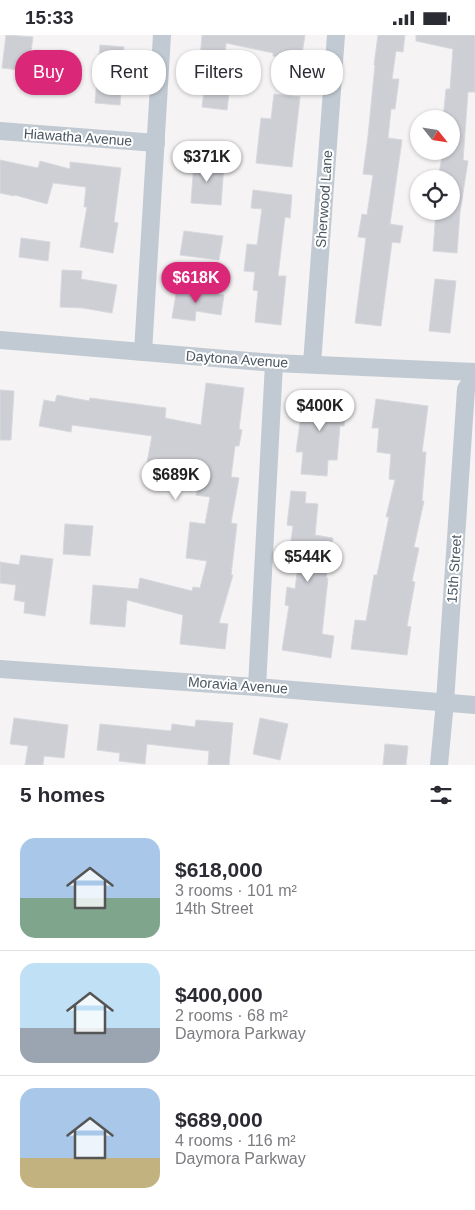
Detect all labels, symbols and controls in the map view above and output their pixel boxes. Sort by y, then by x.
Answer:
text: 15:33 [25,7,74,28]
chip: Buy [15,50,82,95]
chip: Rent [92,50,166,95]
chip: Filters [176,50,261,95]
chip: New [271,50,343,95]
north arrow [410,110,460,160]
map controls [410,110,460,220]
street label: Hiawatha Avenue [23,125,133,149]
pin: $371K [172,141,242,183]
text: $371K [183,148,231,165]
street label: Sherwood Lane [313,149,335,248]
button: locate [410,170,460,220]
pin: $618K [161,261,231,304]
text: $618K [172,269,220,286]
street label: Daytona Avenue [185,347,289,371]
pin: $400K [285,389,355,432]
text: $400K [296,397,344,414]
pin: $689K [141,459,211,501]
text: $689K [152,466,200,483]
street label: 15th Street [444,534,464,604]
pin: $544K [273,541,343,583]
text: $544K [284,548,332,565]
street label: Moravia Avenue [187,674,289,696]
icon: filters [427,781,455,809]
text: 5 homes [20,783,105,806]
icon: home [60,858,120,918]
text: $618,000 [175,858,263,881]
text: 3 rooms · 101 m² [175,882,297,899]
text: 14th Street [175,900,253,917]
icon: home [60,983,120,1043]
text: $400,000 [175,983,263,1006]
text: 2 rooms · 68 m² [175,1007,288,1024]
text: Daymora Parkway [175,1025,306,1042]
icon: home [60,1108,120,1168]
text: $689,000 [175,1108,263,1131]
text: 4 rooms · 116 m² [175,1132,296,1149]
text: Daymora Parkway [175,1150,306,1167]

